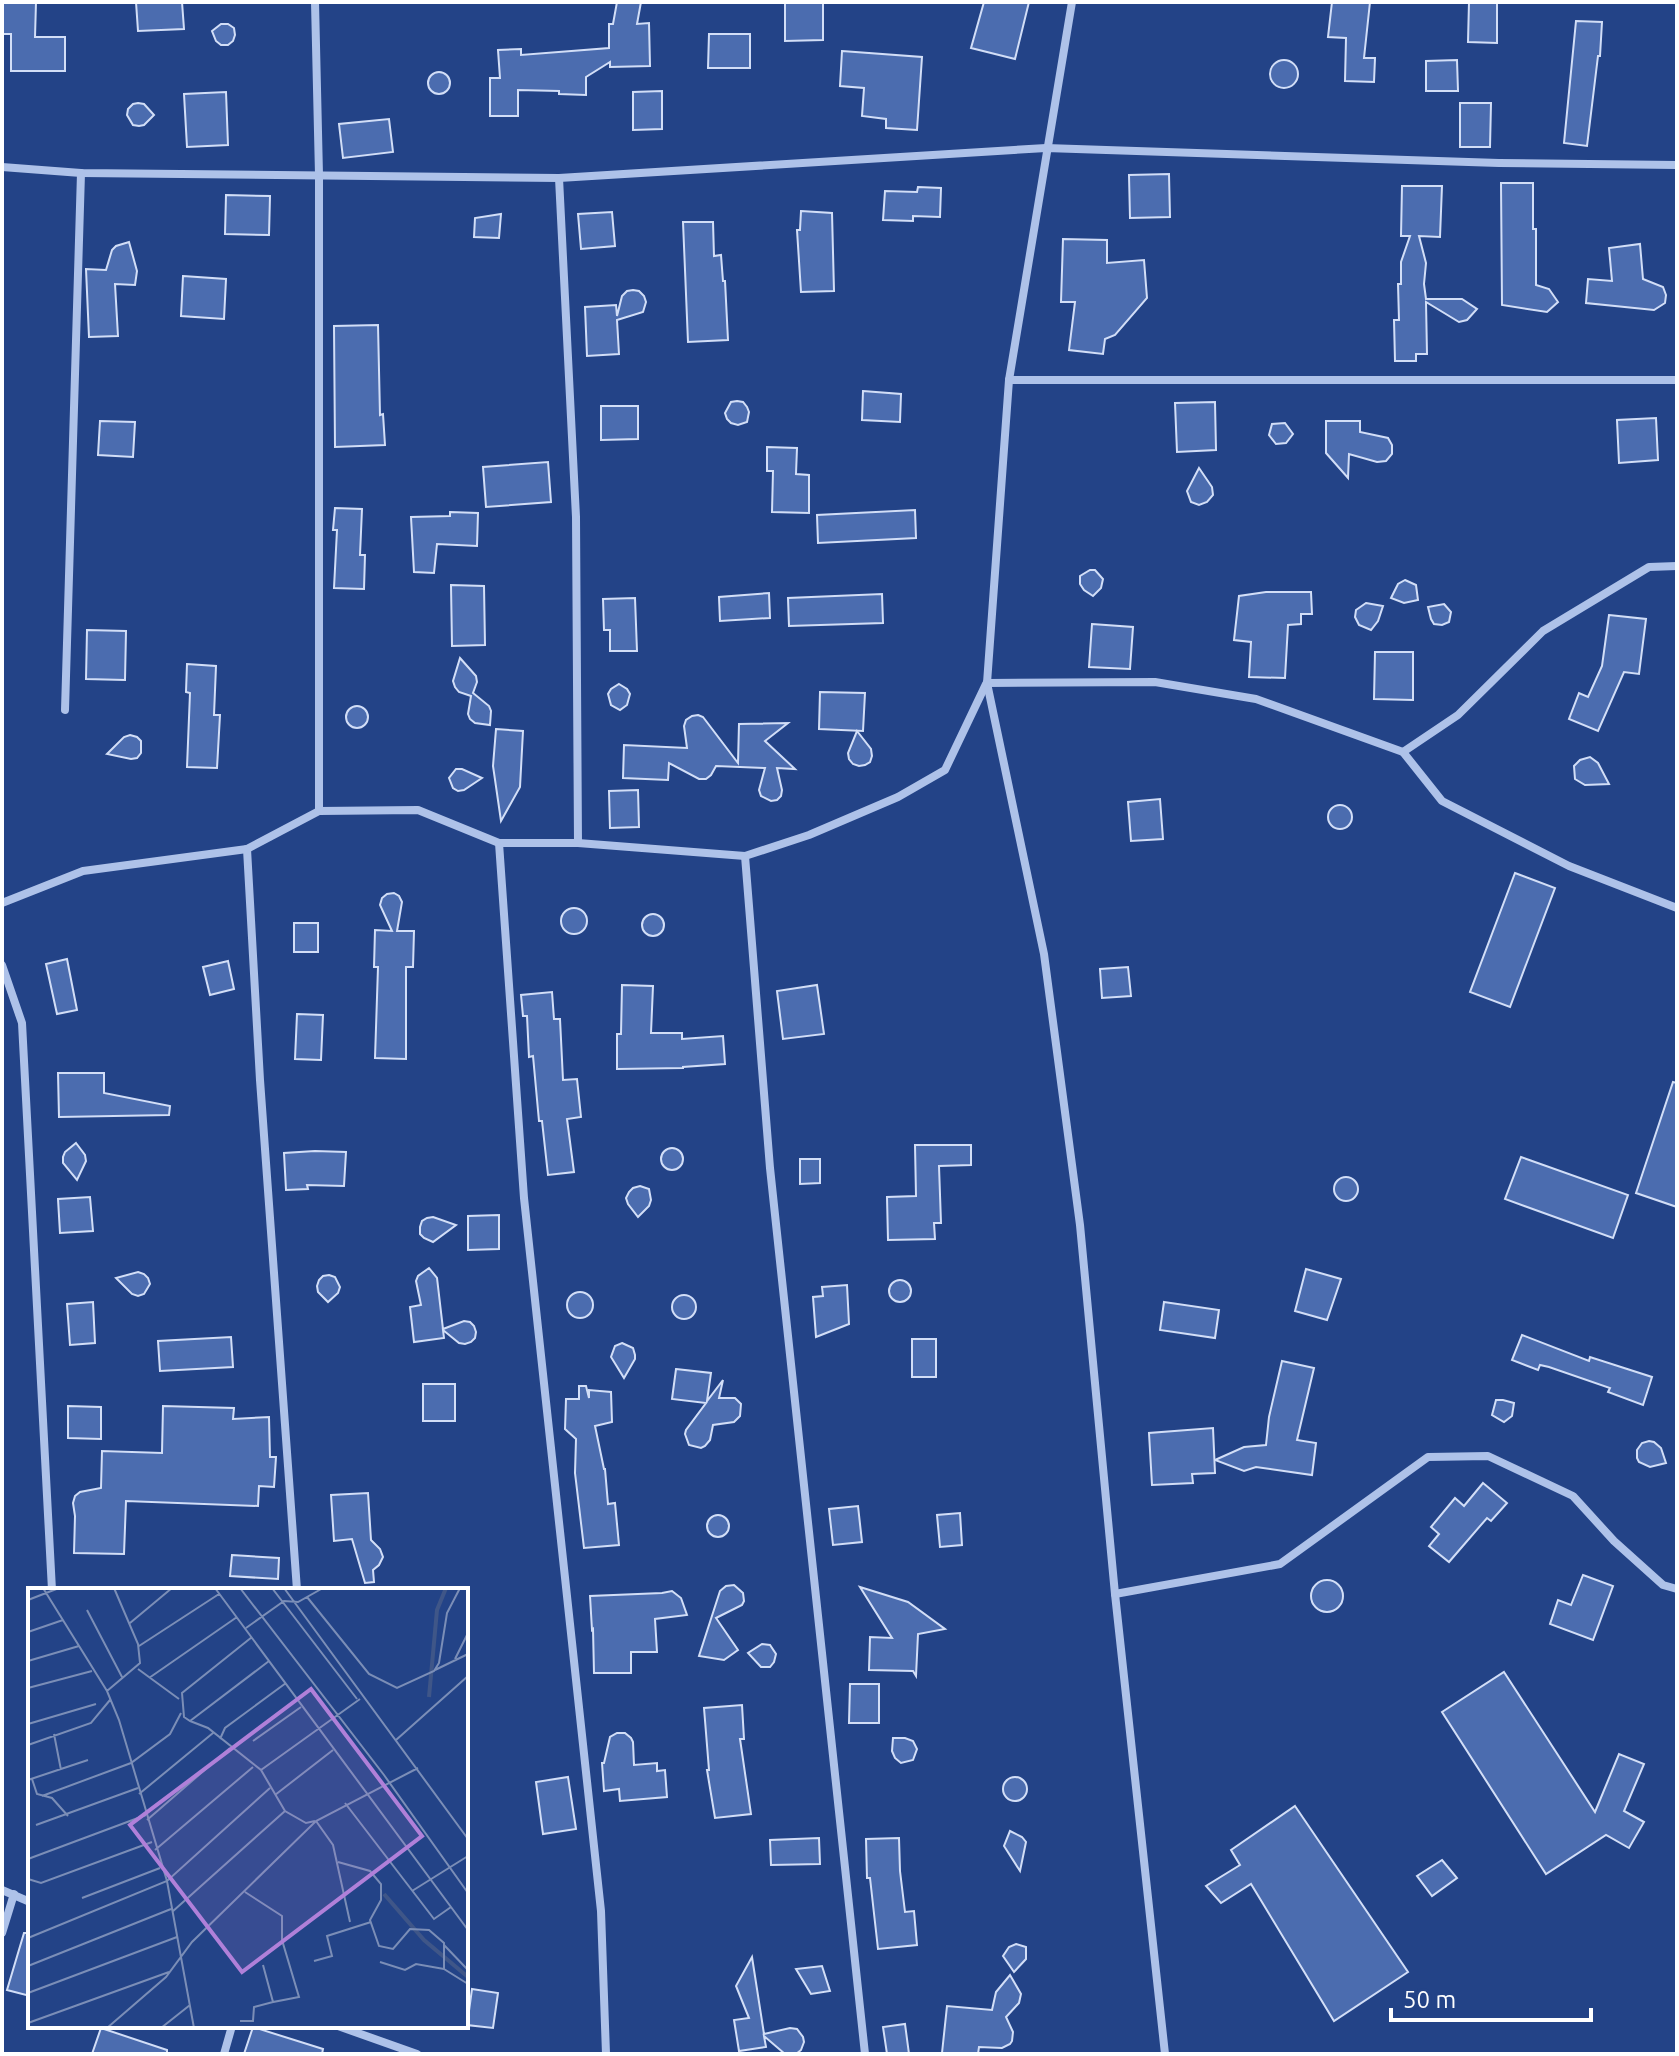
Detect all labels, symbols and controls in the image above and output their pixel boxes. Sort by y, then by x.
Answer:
inset map [28,1588,468,2028]
scale bar [1391,1972,1591,2022]
text: 50 m [1403,1986,1456,2013]

